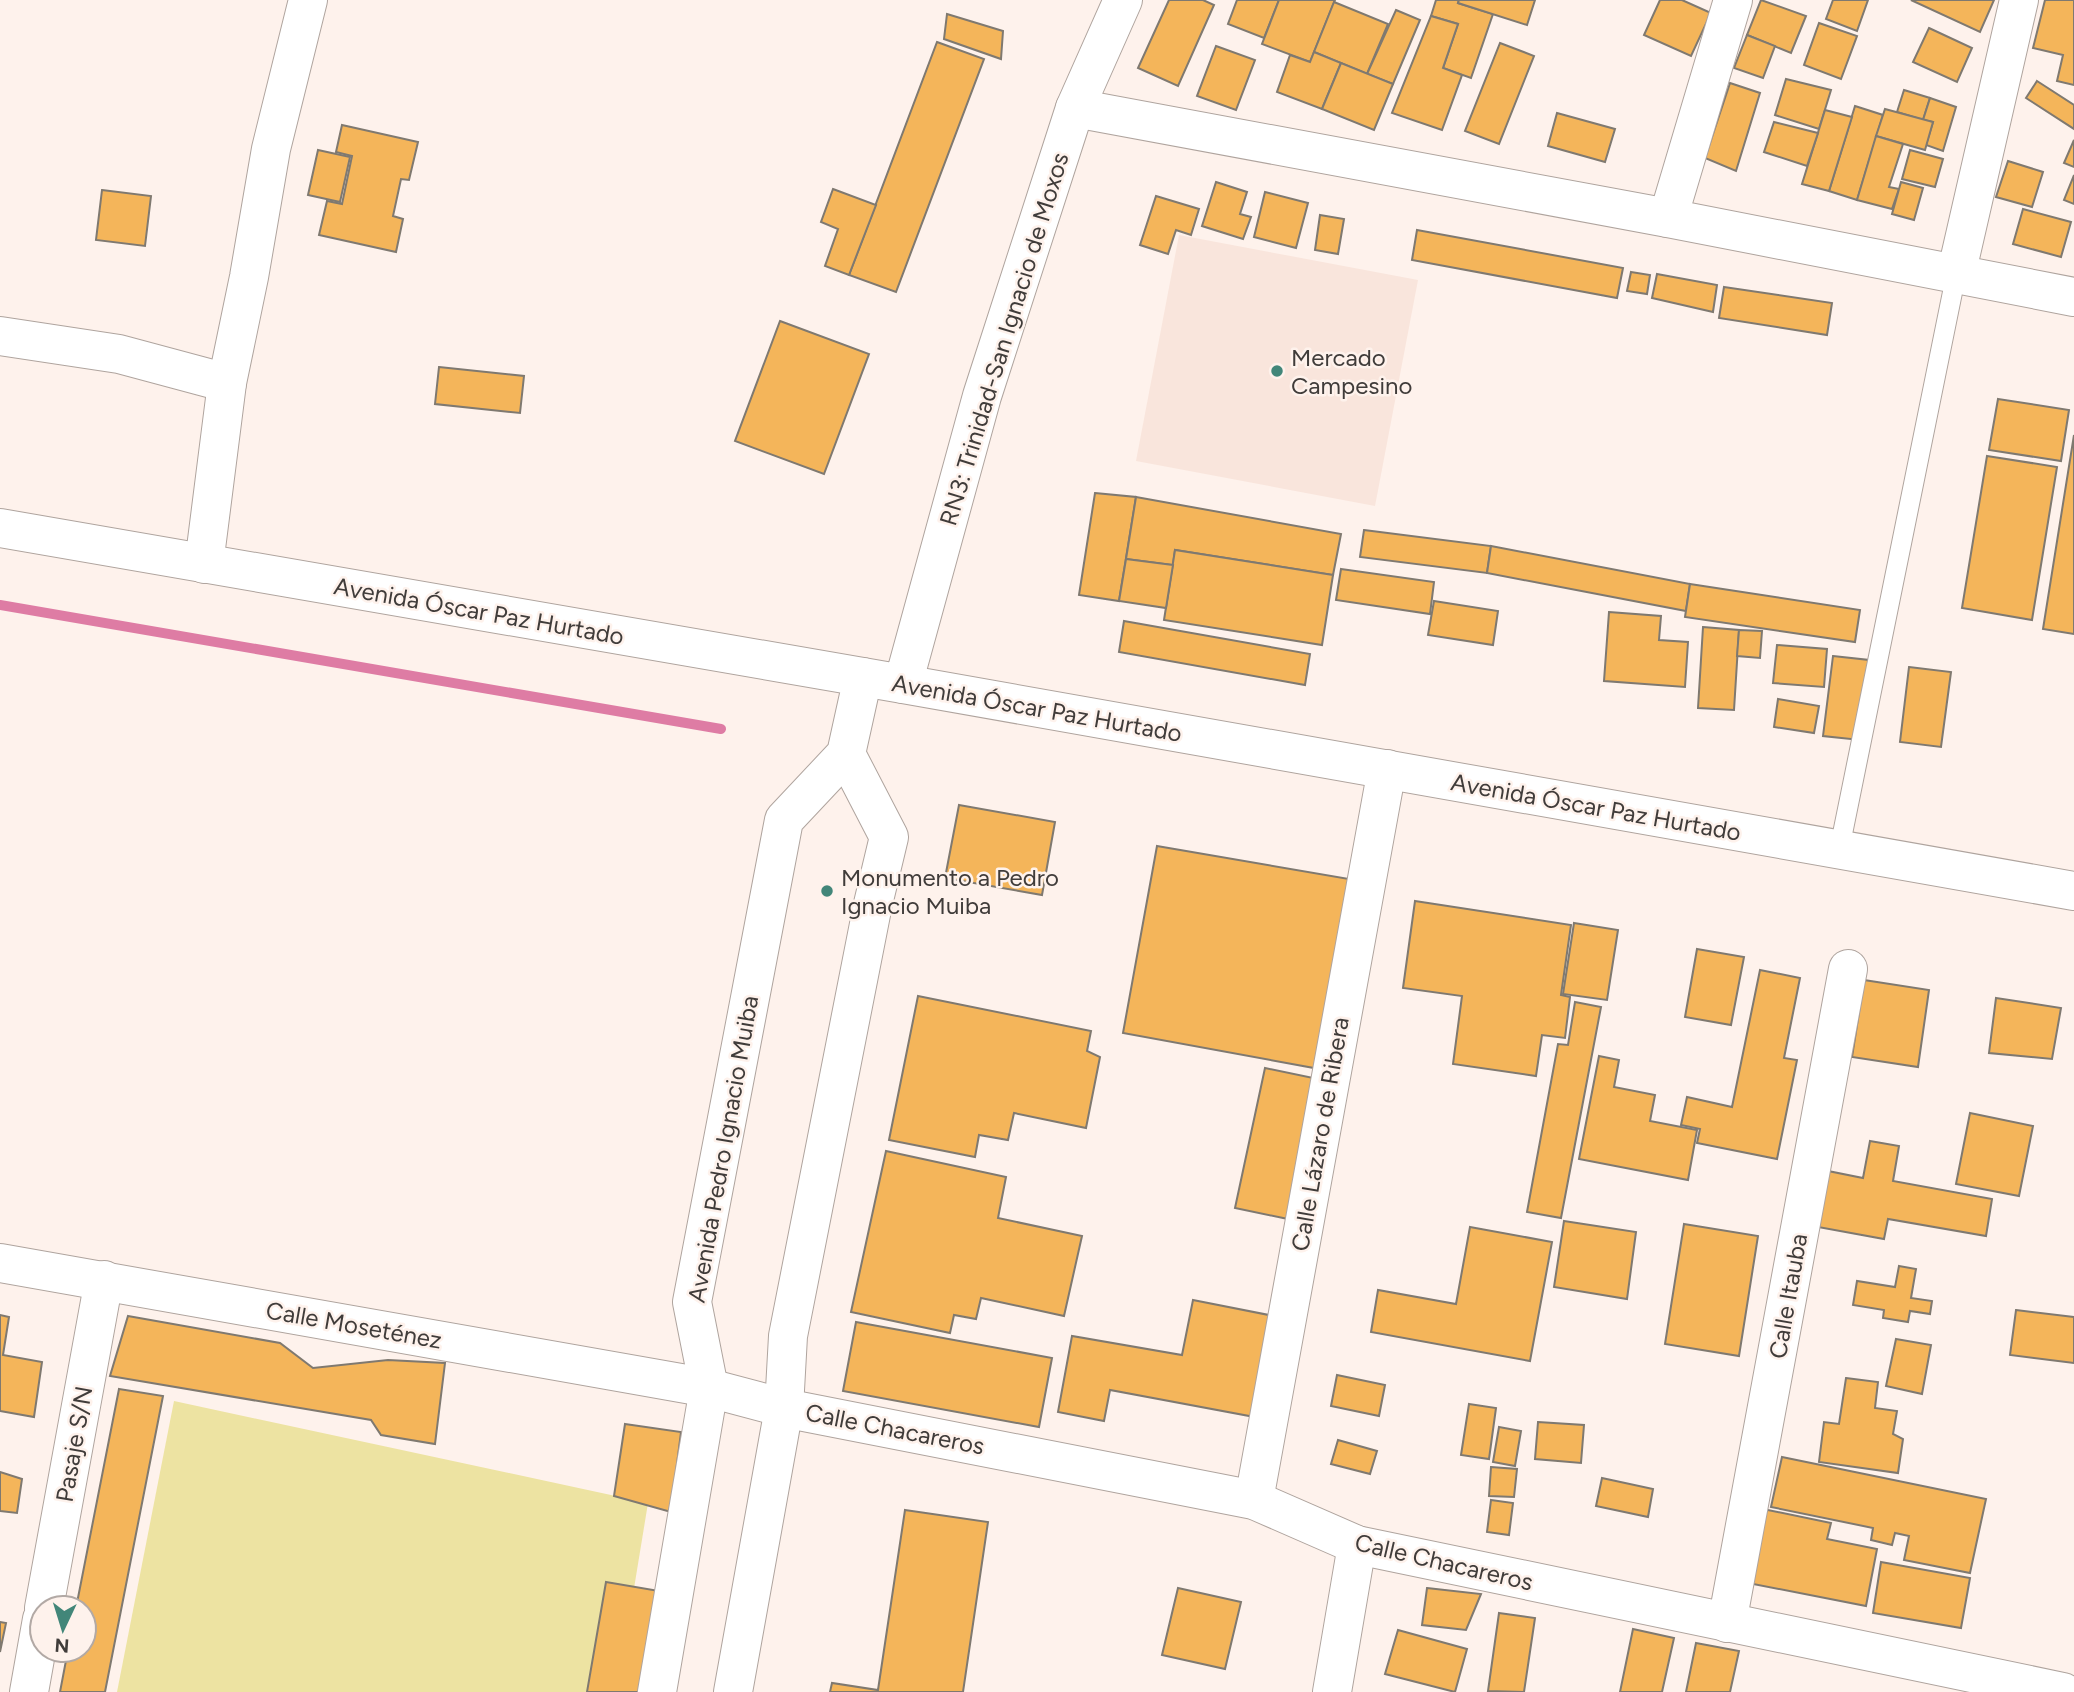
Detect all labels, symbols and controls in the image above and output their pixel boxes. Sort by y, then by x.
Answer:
street label: RN3: Trinidad-San Ignacio de Moxos [933,149,1075,529]
place label: Mercado Campesino [1291,343,1412,400]
marker: Mercado Campesino [1269,363,1285,379]
street label: Avenida Óscar Paz Hurtado [332,571,626,651]
street label: Avenida Óscar Paz Hurtado [890,668,1184,748]
street label: Avenida Óscar Paz Hurtado [1449,767,1743,847]
place label: Monumento a Pedro Ignacio Muiba [841,863,1059,920]
marker: Monumento a Pedro Ignacio Muiba [819,883,835,899]
street label: Avenida Pedro Ignacio Muiba [682,993,764,1305]
street label: Calle Lázaro de Ribera [1285,1015,1355,1253]
street label: Calle Itauba [1763,1231,1813,1361]
street label: Calle Moseténez [264,1295,444,1355]
street label: Pasaje S/N [50,1384,98,1504]
street label: Calle Chacareros [803,1397,987,1461]
street label: Calle Chacareros [1352,1527,1536,1597]
north arrow [28,1594,98,1664]
text: N [54,1633,70,1657]

